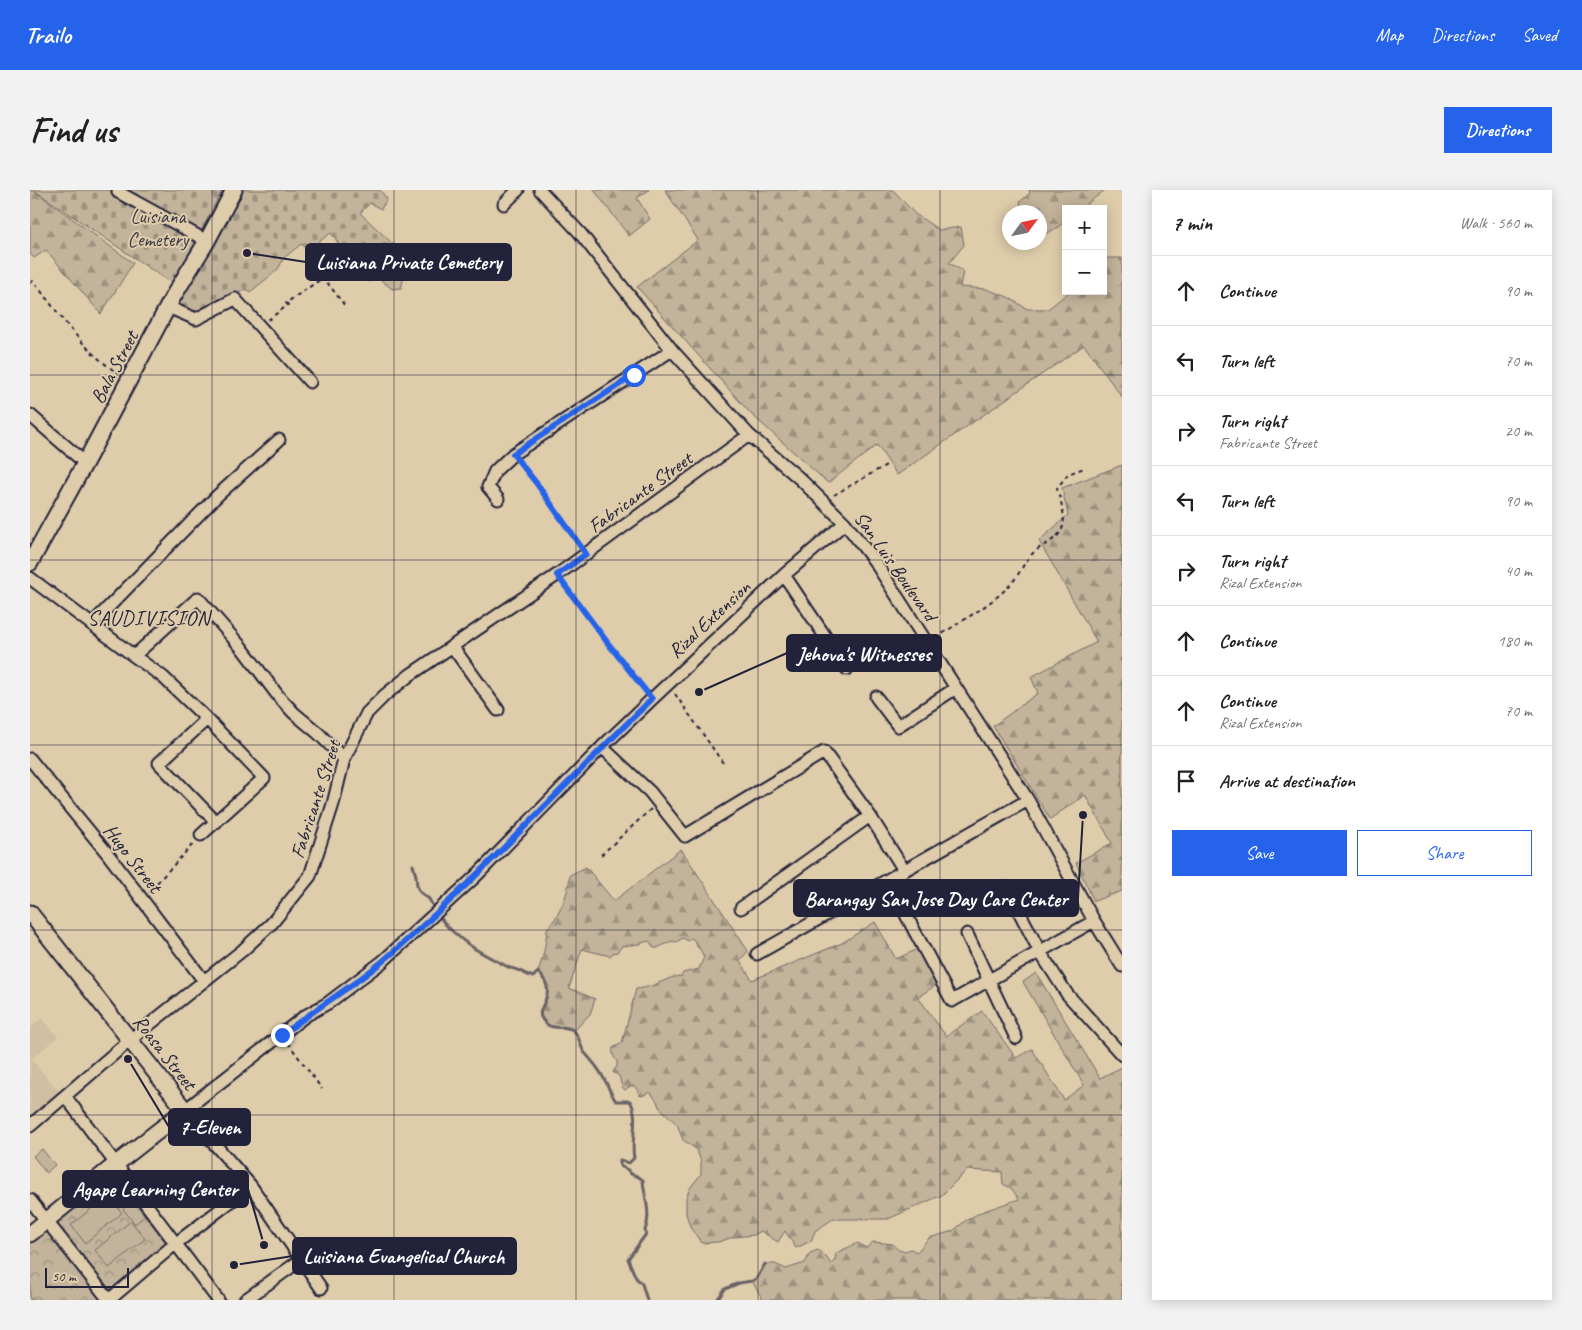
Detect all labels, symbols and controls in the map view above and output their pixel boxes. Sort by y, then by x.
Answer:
text: Trailo [25,20,71,50]
text: Map [1376,24,1403,46]
text: Directions [1431,24,1494,46]
text: Saved [1522,24,1557,46]
button: Directions [1444,107,1552,153]
text: Find us [30,108,117,153]
park label: Luisiana Cemetery [128,204,191,252]
north arrow [1002,205,1047,250]
map controls [1062,205,1107,295]
button: + [1062,205,1107,250]
text: 7 min [1172,210,1212,236]
text: Walk · 560 m [1460,213,1532,233]
callout: Luisiana Private Cemetery [306,244,511,280]
text: Luisiana Private Cemetery [316,249,505,275]
button: − [1062,250,1107,295]
icon: ahead [1172,277,1200,305]
text: Continue [1219,279,1276,303]
text: 90 m [1505,281,1532,301]
street label: Bala Street [85,325,145,408]
icon: left [1172,347,1200,375]
text: Turn left [1219,349,1274,373]
text: 70 m [1505,351,1532,371]
route start [623,364,646,387]
text: Turn right [1219,409,1286,433]
icon: right [1172,417,1200,445]
text: 20 m [1505,421,1532,441]
text: Fabricante Street [1219,433,1317,453]
street label: Fabricante Street [583,445,699,539]
icon: left [1172,487,1200,515]
text: Turn left [1219,489,1274,513]
text: 90 m [1505,491,1532,511]
street label: San Luis Boulevard [849,507,944,629]
text: Turn right [1219,549,1286,573]
icon: right [1172,557,1200,585]
text: 40 m [1505,561,1532,581]
text: Rizal Extension [1219,573,1302,593]
street label: Rizal Extension [663,574,756,664]
district label: SAUDIVISION [88,605,213,631]
icon: ahead [1172,627,1200,655]
text: Continue [1219,629,1276,653]
text: 180 m [1498,631,1532,651]
callout: Jehova's Witnesses [787,635,941,671]
text: Jehova's Witnesses [795,641,934,667]
text: Continue [1219,689,1276,713]
icon: ahead [1172,697,1200,725]
text: 70 m [1505,701,1532,721]
text: Rizal Extension [1219,713,1302,733]
street label: Fabricante Street [285,735,347,861]
icon: arrive [1172,767,1200,795]
text: Arrive at destination [1219,769,1355,793]
street label: Hugo Street [98,819,169,900]
button: Save [1172,830,1347,876]
button: Share [1357,830,1532,876]
callout: Barangay San Jose Day Care Center [794,880,1078,916]
text: Barangay San Jose Day Care Center [804,886,1070,912]
street label: Roasa Street [127,1010,203,1097]
route end [271,1024,294,1047]
callout: 7-Eleven [169,1109,250,1145]
text: 7-Eleven [179,1114,242,1140]
callout: Agape Learning Center [63,1171,248,1207]
text: Agape Learning Center [73,1176,240,1202]
callout: Luisiana Evangelical Church [293,1238,516,1274]
text: Luisiana Evangelical Church [304,1243,506,1269]
scale bar [45,1265,129,1288]
text: 50 m [52,1268,76,1285]

